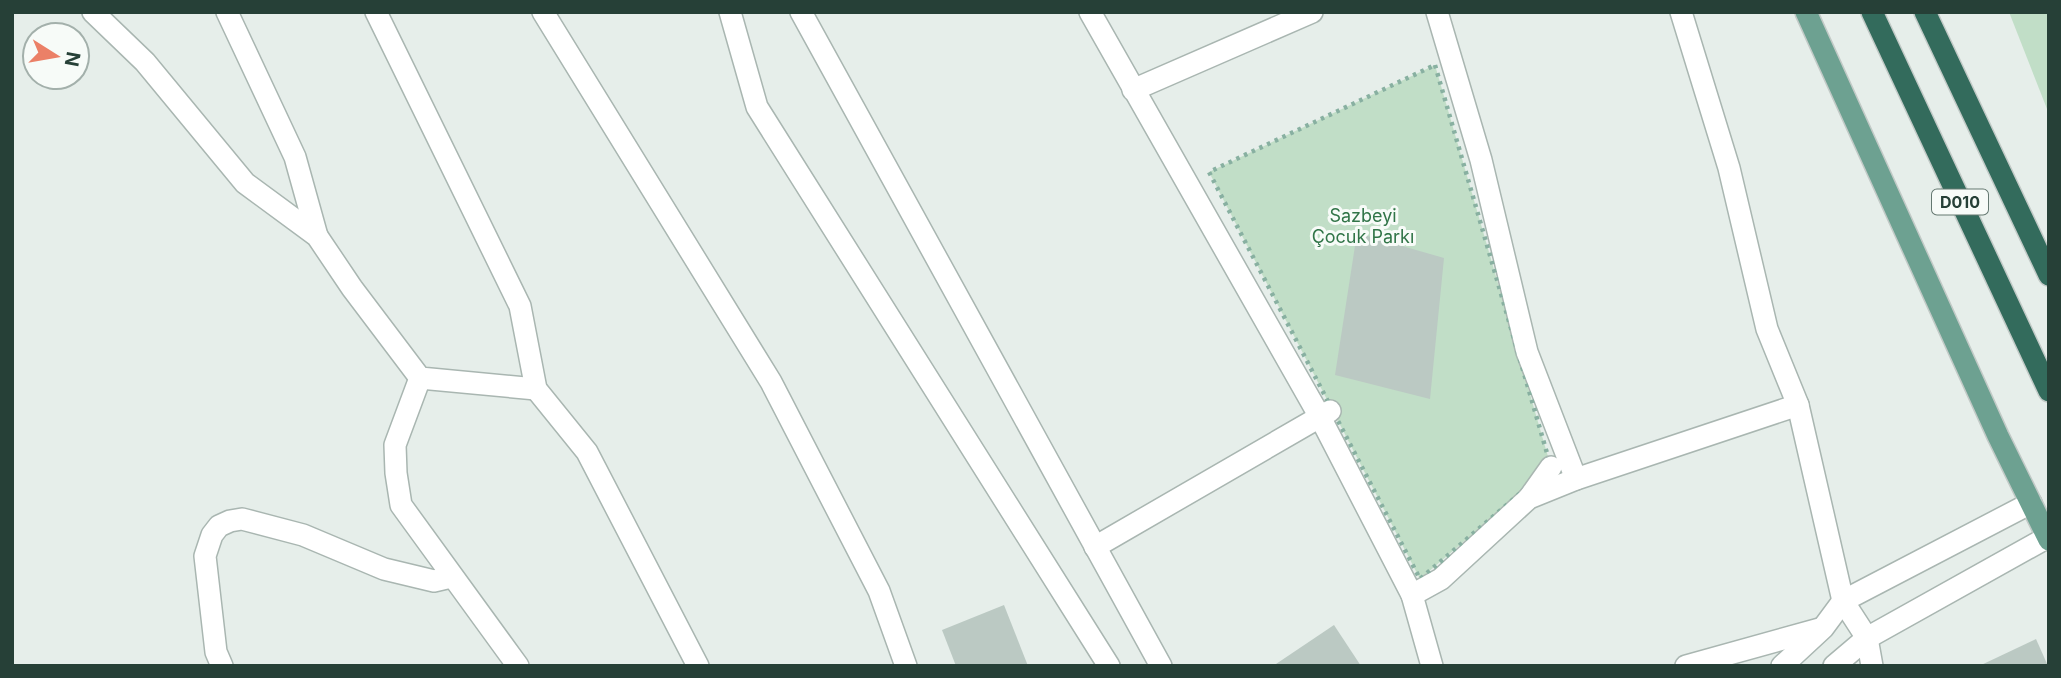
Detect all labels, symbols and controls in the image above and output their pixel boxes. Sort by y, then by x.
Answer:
north arrow [21,21,91,91]
text: N [60,50,85,68]
road number: D010 [1932,190,1988,214]
park label: Sazbeyi Çocuk Parkı [1312,205,1414,247]

